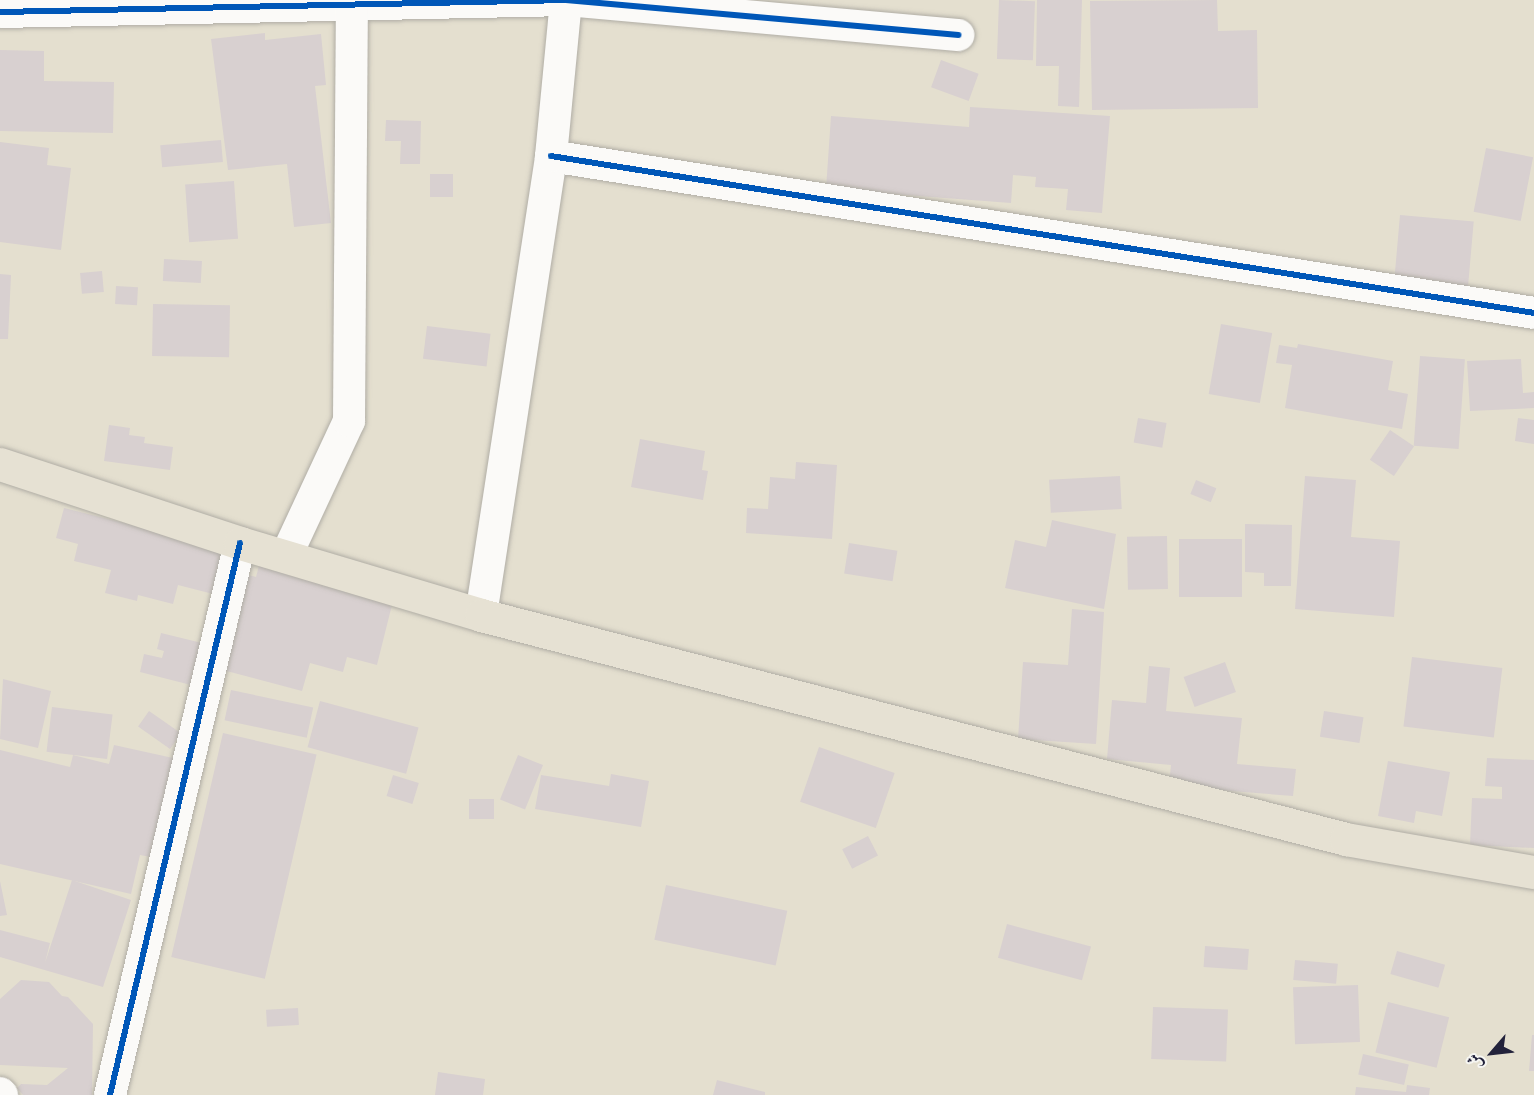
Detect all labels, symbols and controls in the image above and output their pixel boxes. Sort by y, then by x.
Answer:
north arrow [1462,1023,1522,1083]
text: ش [1464,1050,1489,1073]

